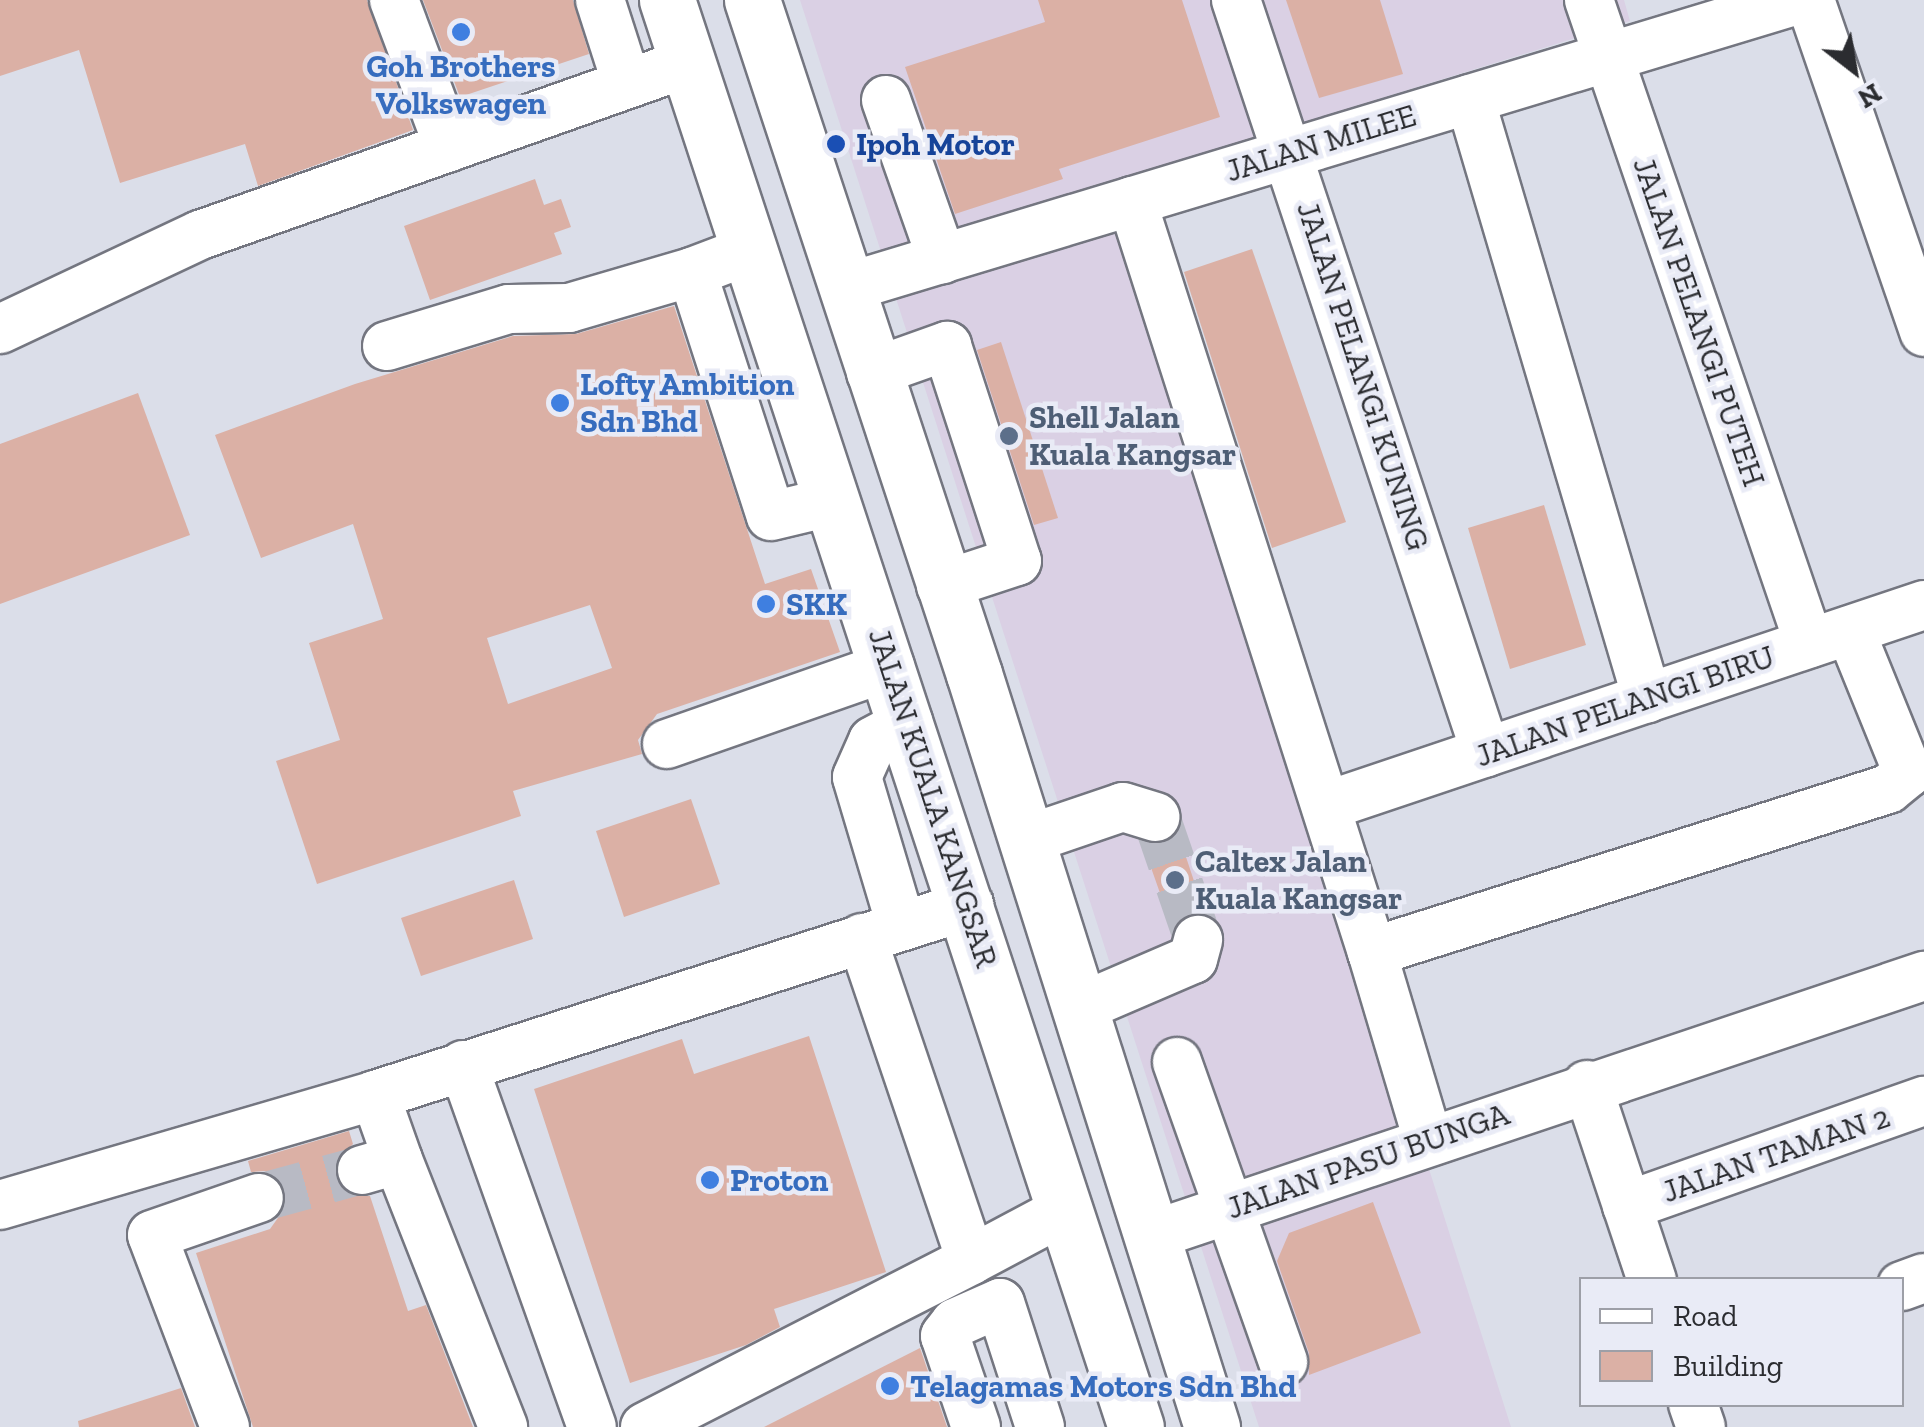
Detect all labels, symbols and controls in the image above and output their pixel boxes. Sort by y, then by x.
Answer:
north arrow [1804,20,1904,120]
marker: Goh Brothers Volkswagen [450,21,472,43]
place label: Goh Brothers Volkswagen [366,48,556,123]
text: N [1852,77,1887,116]
street label: JALAN MILEE [1221,96,1421,190]
place label: Ipoh Motor [856,125,1015,163]
marker: Ipoh Motor [825,133,847,155]
street label: JALAN PELANGI PUTEH [1625,152,1773,492]
street label: JALAN PELANGI KUNING [1288,197,1438,555]
place label: Lofty Ambition Sdn Bhd [580,366,796,441]
marker: Lofty Ambition Sdn Bhd [549,392,571,414]
place label: Shell Jalan Kuala Kangsar [1029,399,1236,474]
marker: Shell Jalan Kuala Kangsar [998,425,1020,447]
place label: SKK [786,585,847,623]
marker: SKK [755,593,777,615]
street label: JALAN KUALA KANGSAR [860,623,1006,973]
street label: JALAN PELANGI BIRU [1471,637,1779,775]
place label: Caltex Jalan Kuala Kangsar [1195,843,1402,918]
marker: Caltex Jalan Kuala Kangsar [1164,869,1186,891]
street label: JALAN PASU BUNGA [1222,1095,1514,1227]
street label: JALAN TAMAN 2 [1657,1097,1895,1211]
place label: Proton [730,1161,828,1199]
marker: Proton [699,1169,721,1191]
legend [1579,1277,1904,1407]
text: Road [1673,1298,1738,1334]
text: Building [1673,1348,1783,1384]
place label: Telagamas Motors Sdn Bhd [910,1367,1296,1405]
marker: Telagamas Motors Sdn Bhd [879,1375,901,1397]

